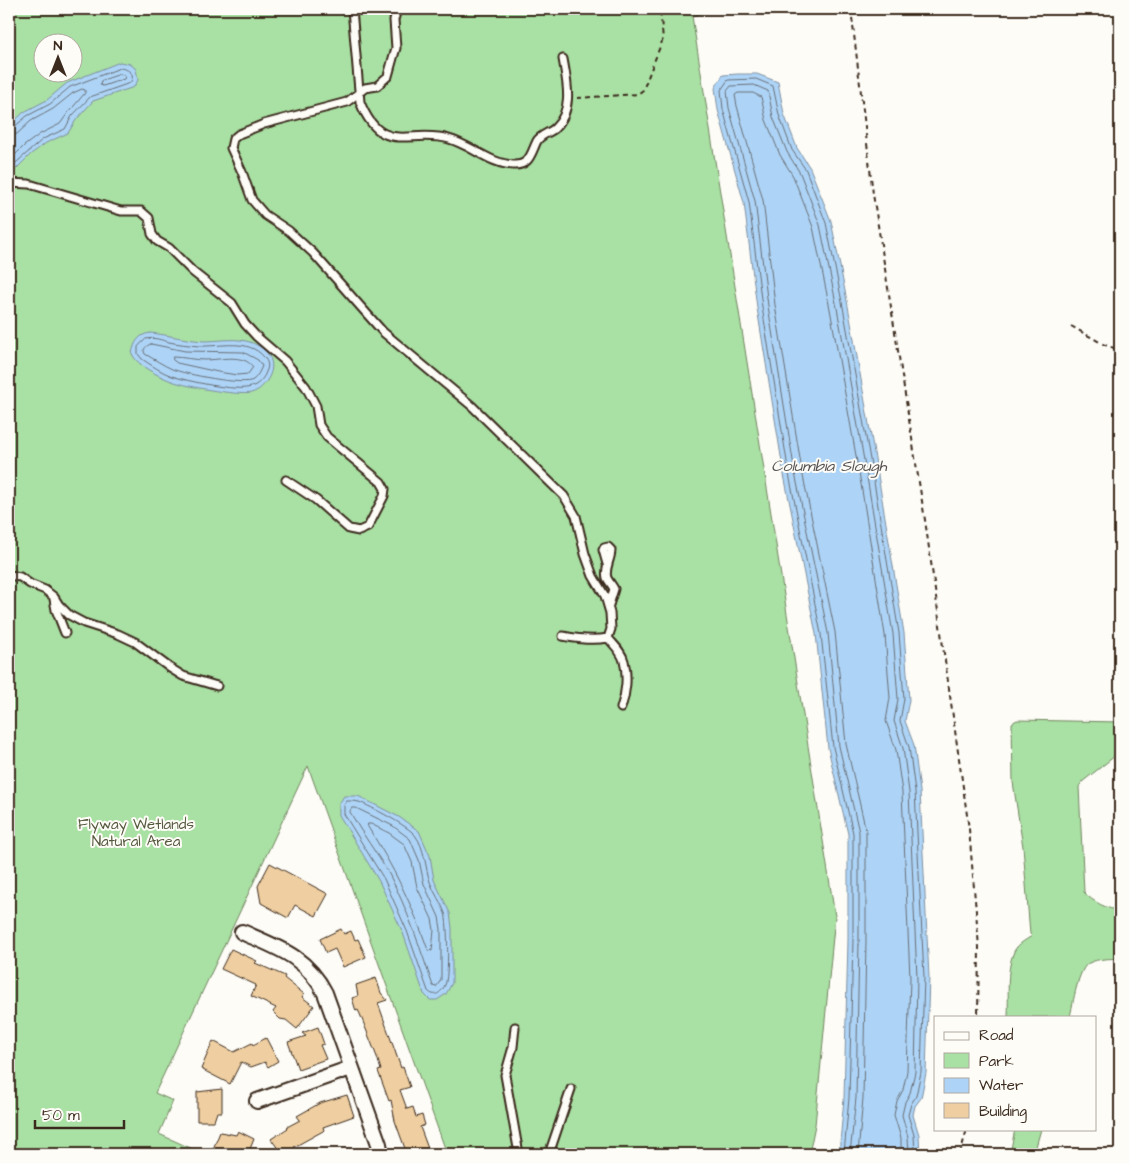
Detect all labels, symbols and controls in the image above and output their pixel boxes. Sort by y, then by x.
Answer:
north arrow [32,32,82,82]
text: N [54,36,63,56]
water label: Columbia Slough [771,455,888,478]
park label: Flyway Wetlands Natural Area [78,814,194,852]
legend [934,1016,1096,1130]
text: Road [979,1025,1014,1046]
text: Park [979,1051,1014,1072]
text: Water [979,1075,1023,1096]
scale bar [35,1098,124,1130]
text: Building [979,1101,1027,1123]
text: 50 m [42,1105,80,1126]

